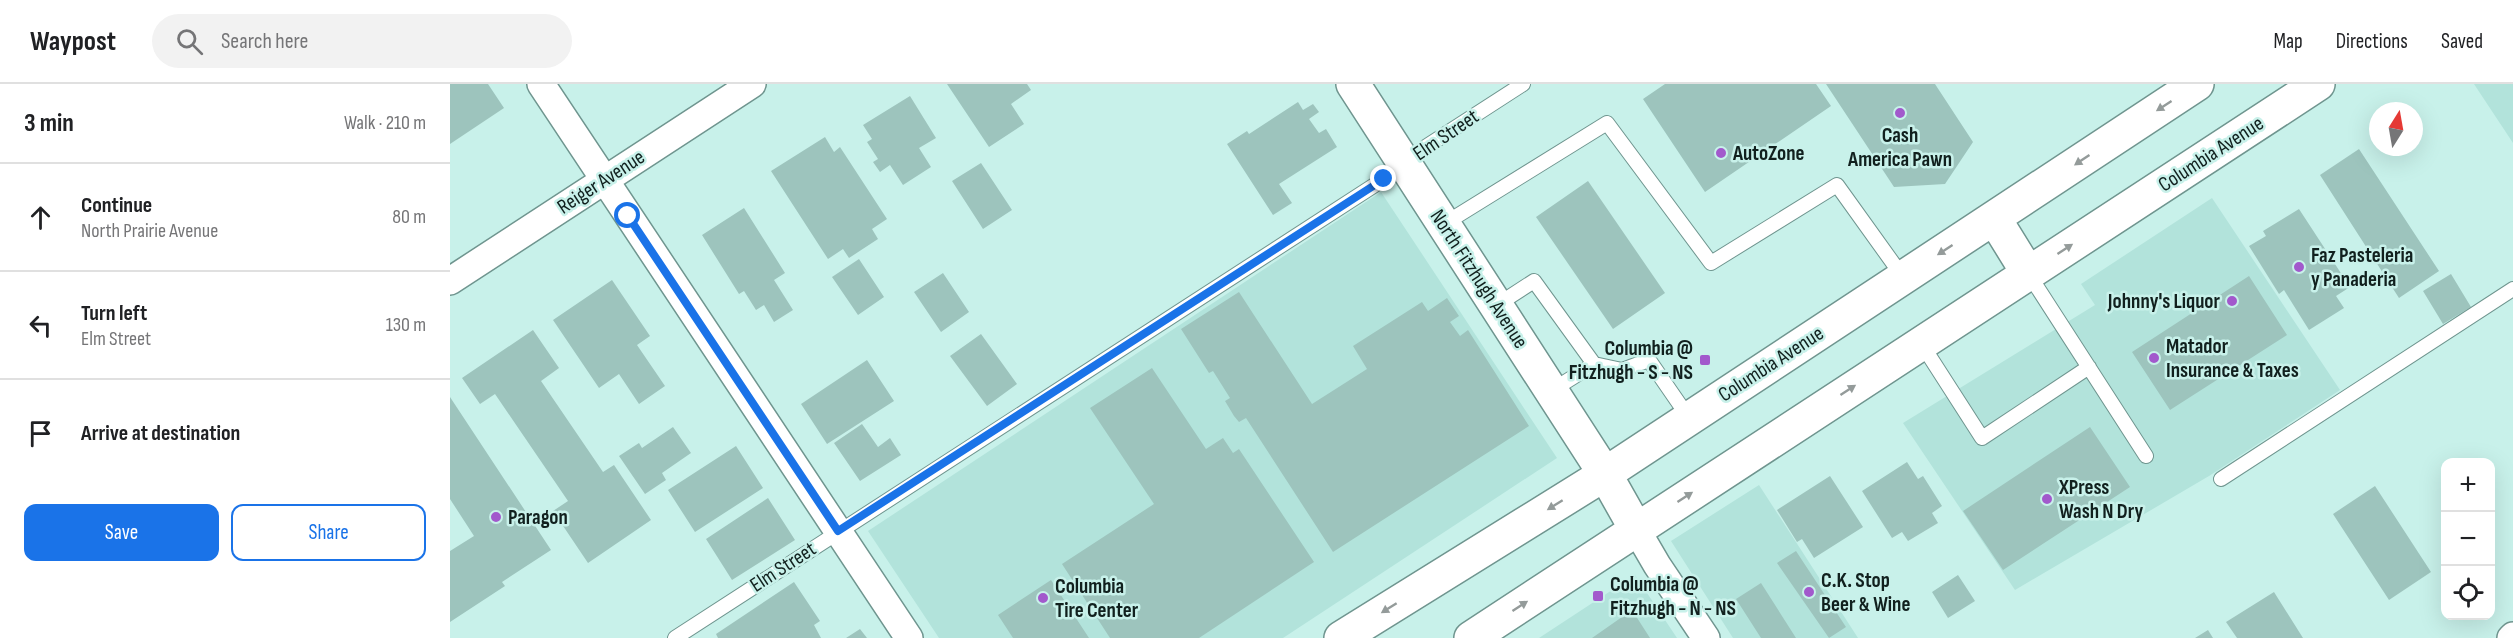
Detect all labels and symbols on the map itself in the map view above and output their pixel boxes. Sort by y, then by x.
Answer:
one-way arrow [2155,100,2172,111]
north arrow [2369,102,2423,156]
street label: Elm Street [1408,104,1484,166]
marker: Cash America Pawn [1893,106,1907,120]
street label: Columbia Avenue [2154,111,2268,197]
place label: Cash America Pawn [1847,123,1952,172]
place label: AutoZone [1732,141,1805,166]
street label: Reiger Avenue [553,144,649,220]
marker: AutoZone [1714,146,1728,160]
one-way arrow [2074,154,2090,165]
route end [1370,165,1396,191]
route start [614,202,640,228]
street label: North Fitzhugh Avenue [1425,205,1533,353]
place label: Faz Pasteleria y Panaderia [2311,243,2413,292]
one-way arrow [1937,244,1953,255]
one-way arrow [2056,244,2073,255]
marker: Faz Pasteleria y Panaderia [2292,260,2306,274]
place label: Johnny's Liquor [2107,289,2221,314]
marker: Johnny's Liquor [2225,294,2239,308]
street label: Columbia Avenue [1714,321,1828,407]
place label: Matador Insurance & Taxes [2166,334,2299,383]
place label: Columbia @ Fitzhugh - S - NS [1569,336,1693,385]
marker: Matador Insurance & Taxes [2147,351,2161,365]
marker: Columbia @ Fitzhugh - S - NS [1698,353,1712,367]
one-way arrow [1840,385,1857,396]
place label: XPress Wash N Dry [2058,475,2143,524]
one-way arrow [1677,492,1694,503]
marker: XPress Wash N Dry [2040,492,2054,506]
one-way arrow [1547,499,1563,510]
place label: Paragon [508,505,568,530]
marker: Paragon [489,510,503,524]
street label: Elm Street [745,536,821,598]
place label: C.K. Stop Beer & Wine [1821,568,1910,617]
place label: Columbia @ Fitzhugh - N - NS [1610,572,1736,621]
place label: Columbia Tire Center [1055,574,1139,623]
marker: C.K. Stop Beer & Wine [1802,585,1816,599]
marker: Columbia @ Fitzhugh - N - NS [1591,589,1605,603]
marker: Columbia Tire Center [1036,591,1050,605]
one-way arrow [1512,601,1528,612]
one-way arrow [1381,603,1397,614]

